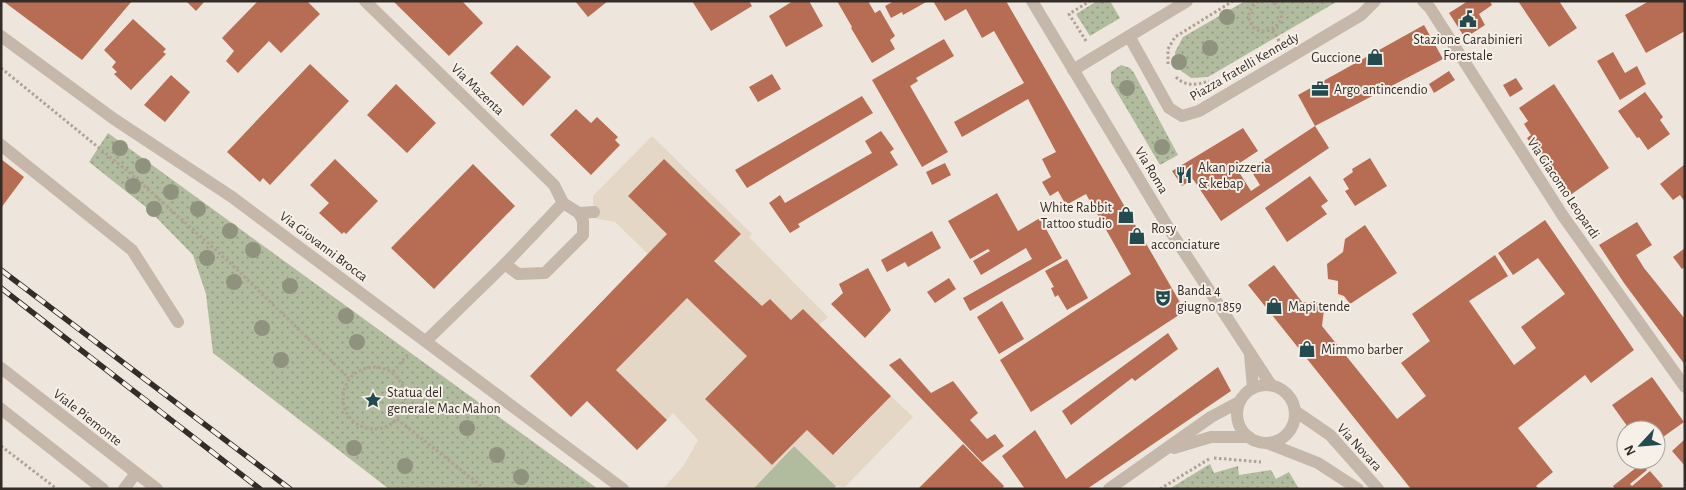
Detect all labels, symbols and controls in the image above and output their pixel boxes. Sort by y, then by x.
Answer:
public building icon: Stazione Carabinieri Forestale [1458,9,1478,29]
street label: Piazza fratelli Kennedy [1187,30,1302,104]
place label: Stazione Carabinieri Forestale [1413,33,1523,63]
shop icon: Guccione [1365,47,1385,67]
place label: Guccione [1311,51,1361,65]
street label: Via Mazenta [448,61,507,119]
office icon: Argo antincendio [1310,79,1330,99]
place label: Argo antincendio [1334,83,1428,97]
street label: Via Giacomo Leopardi [1524,136,1602,242]
street label: Via Roma [1132,145,1171,197]
place label: Akan pizzeria & kebap [1198,161,1271,191]
restaurant icon: Akan pizzeria & kebap [1174,165,1194,185]
place label: White Rabbit Tattoo studio [1040,201,1113,231]
shop icon: White Rabbit Tattoo studio [1116,205,1136,225]
street label: Via Giovanni Brocca [277,209,371,285]
place label: Rosy acconciature [1151,222,1220,252]
shop icon: Rosy acconciature [1127,226,1147,246]
place label: Banda 4 giugno 1859 [1177,284,1241,314]
theatre icon: Banda 4 giugno 1859 [1153,288,1173,308]
shop icon: Mapi tende [1264,296,1284,316]
place label: Mapi tende [1288,300,1350,314]
shop icon: Mimmo barber [1297,339,1317,359]
place label: Mimmo barber [1321,343,1404,357]
place label: Statua del generale Mac Mahon [387,386,501,416]
street label: Viale Piemonte [50,387,124,449]
place icon: Statua del generale Mac Mahon [363,390,383,410]
north arrow [1616,420,1666,470]
street label: Via Novara [1334,421,1385,474]
text: N [1622,443,1639,458]

